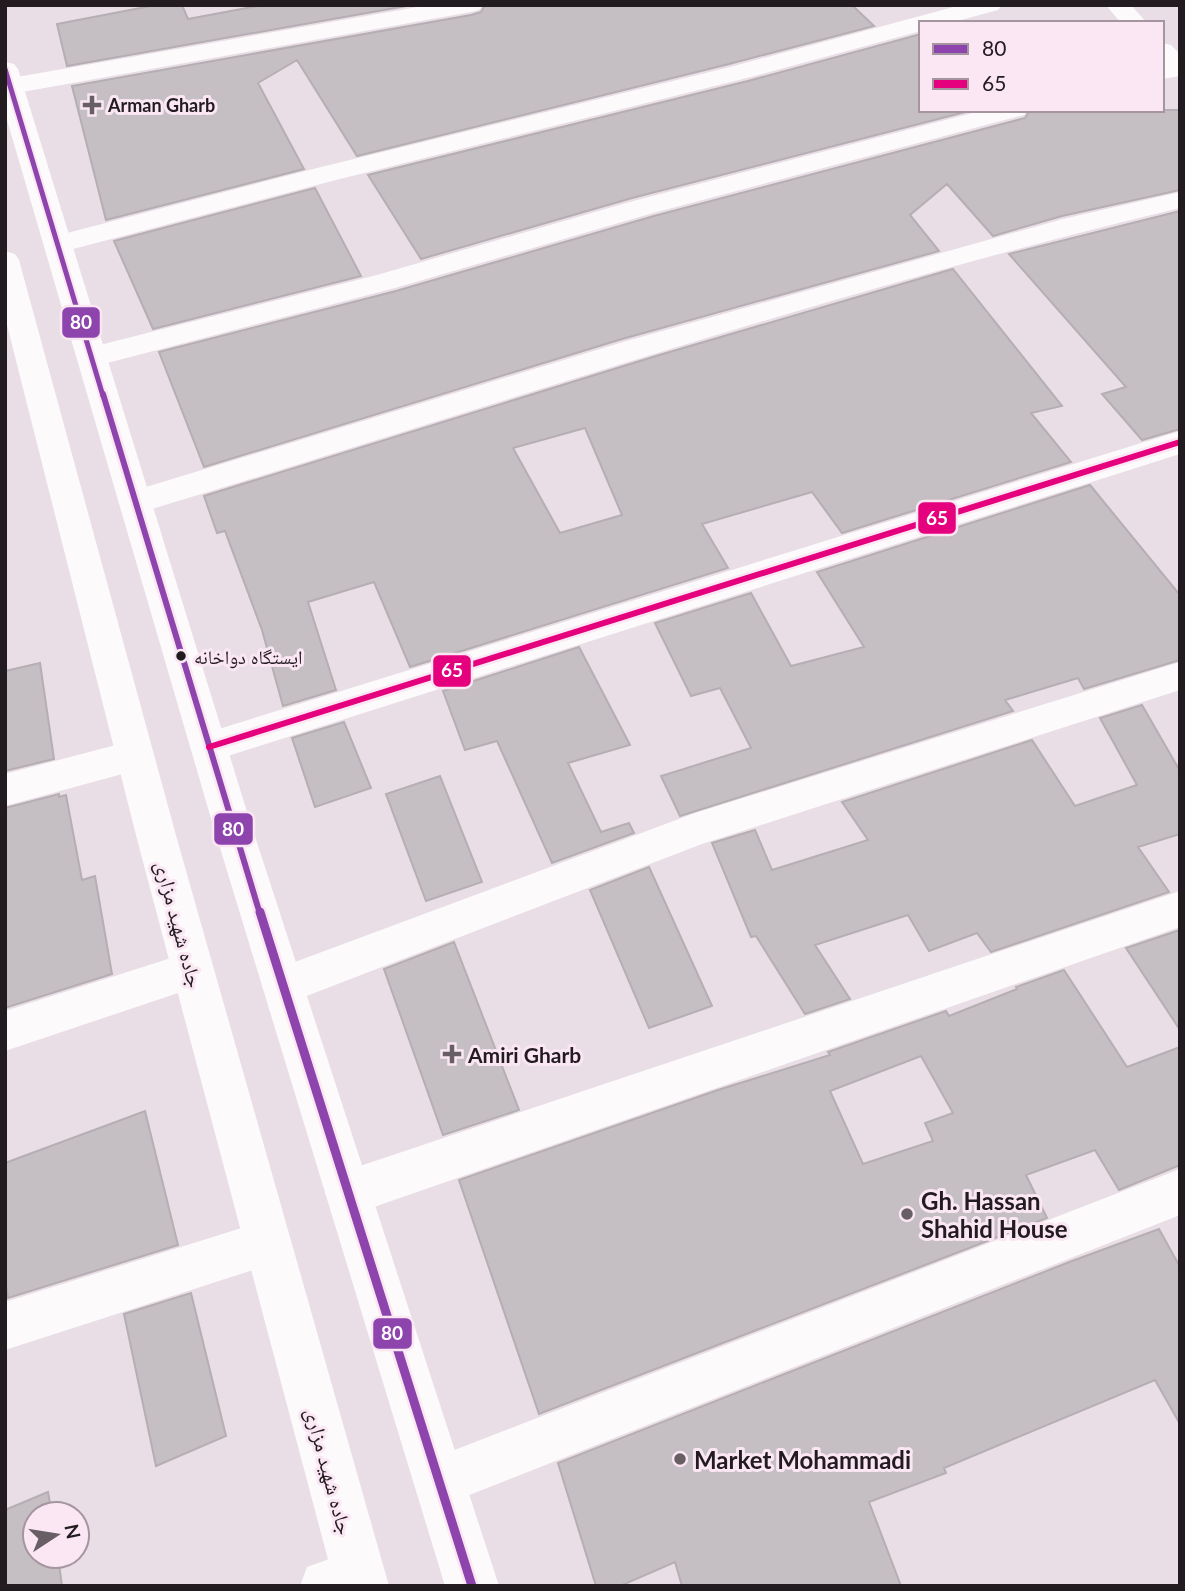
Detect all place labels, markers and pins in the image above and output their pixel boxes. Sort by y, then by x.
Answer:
place label: Arman Gharb [107,94,215,116]
marker: Arman Gharb [82,95,102,115]
place label: ایستگاه دواخانه [194,645,303,669]
marker: ایستگاه دواخانه [174,649,188,663]
place label: Amiri Gharb [467,1042,581,1067]
marker: Amiri Gharb [442,1044,462,1064]
place label: Gh. Hassan Shahid House [921,1186,1068,1243]
marker: Gh. Hassan Shahid House [899,1206,915,1222]
place label: Market Mohammadi [694,1445,911,1474]
marker: Market Mohammadi [672,1451,688,1467]

